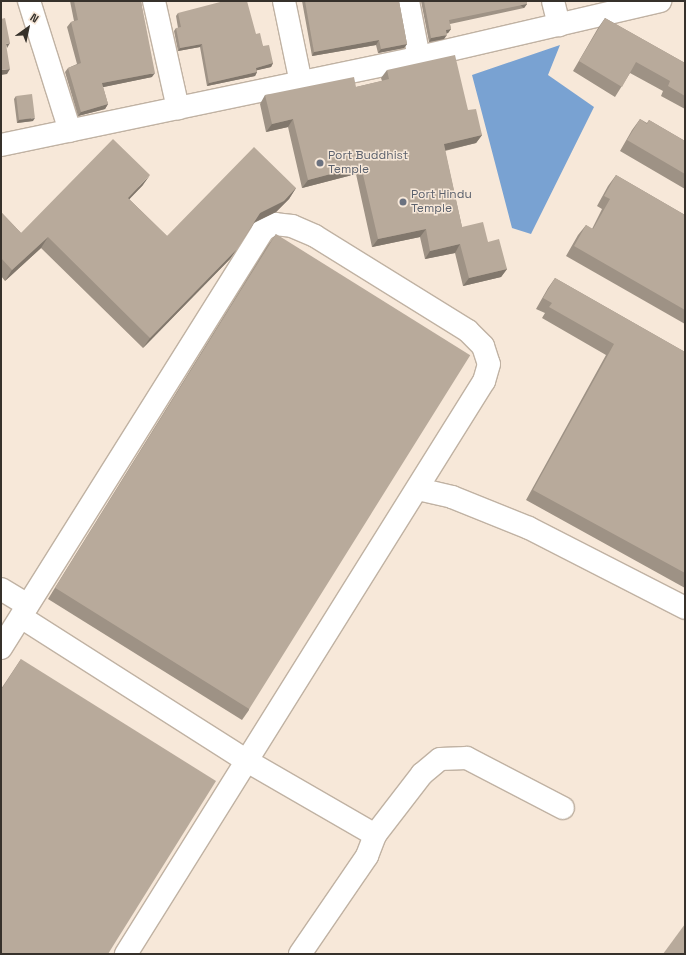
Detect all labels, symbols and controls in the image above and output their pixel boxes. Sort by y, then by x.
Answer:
north arrow [8,8,48,48]
text: N [28,10,41,26]
place label: Port Buddhist Temple [328,149,408,177]
marker: Port Buddhist Temple [315,158,325,168]
place label: Port Hindu Temple [411,188,472,216]
marker: Port Hindu Temple [398,197,408,207]

